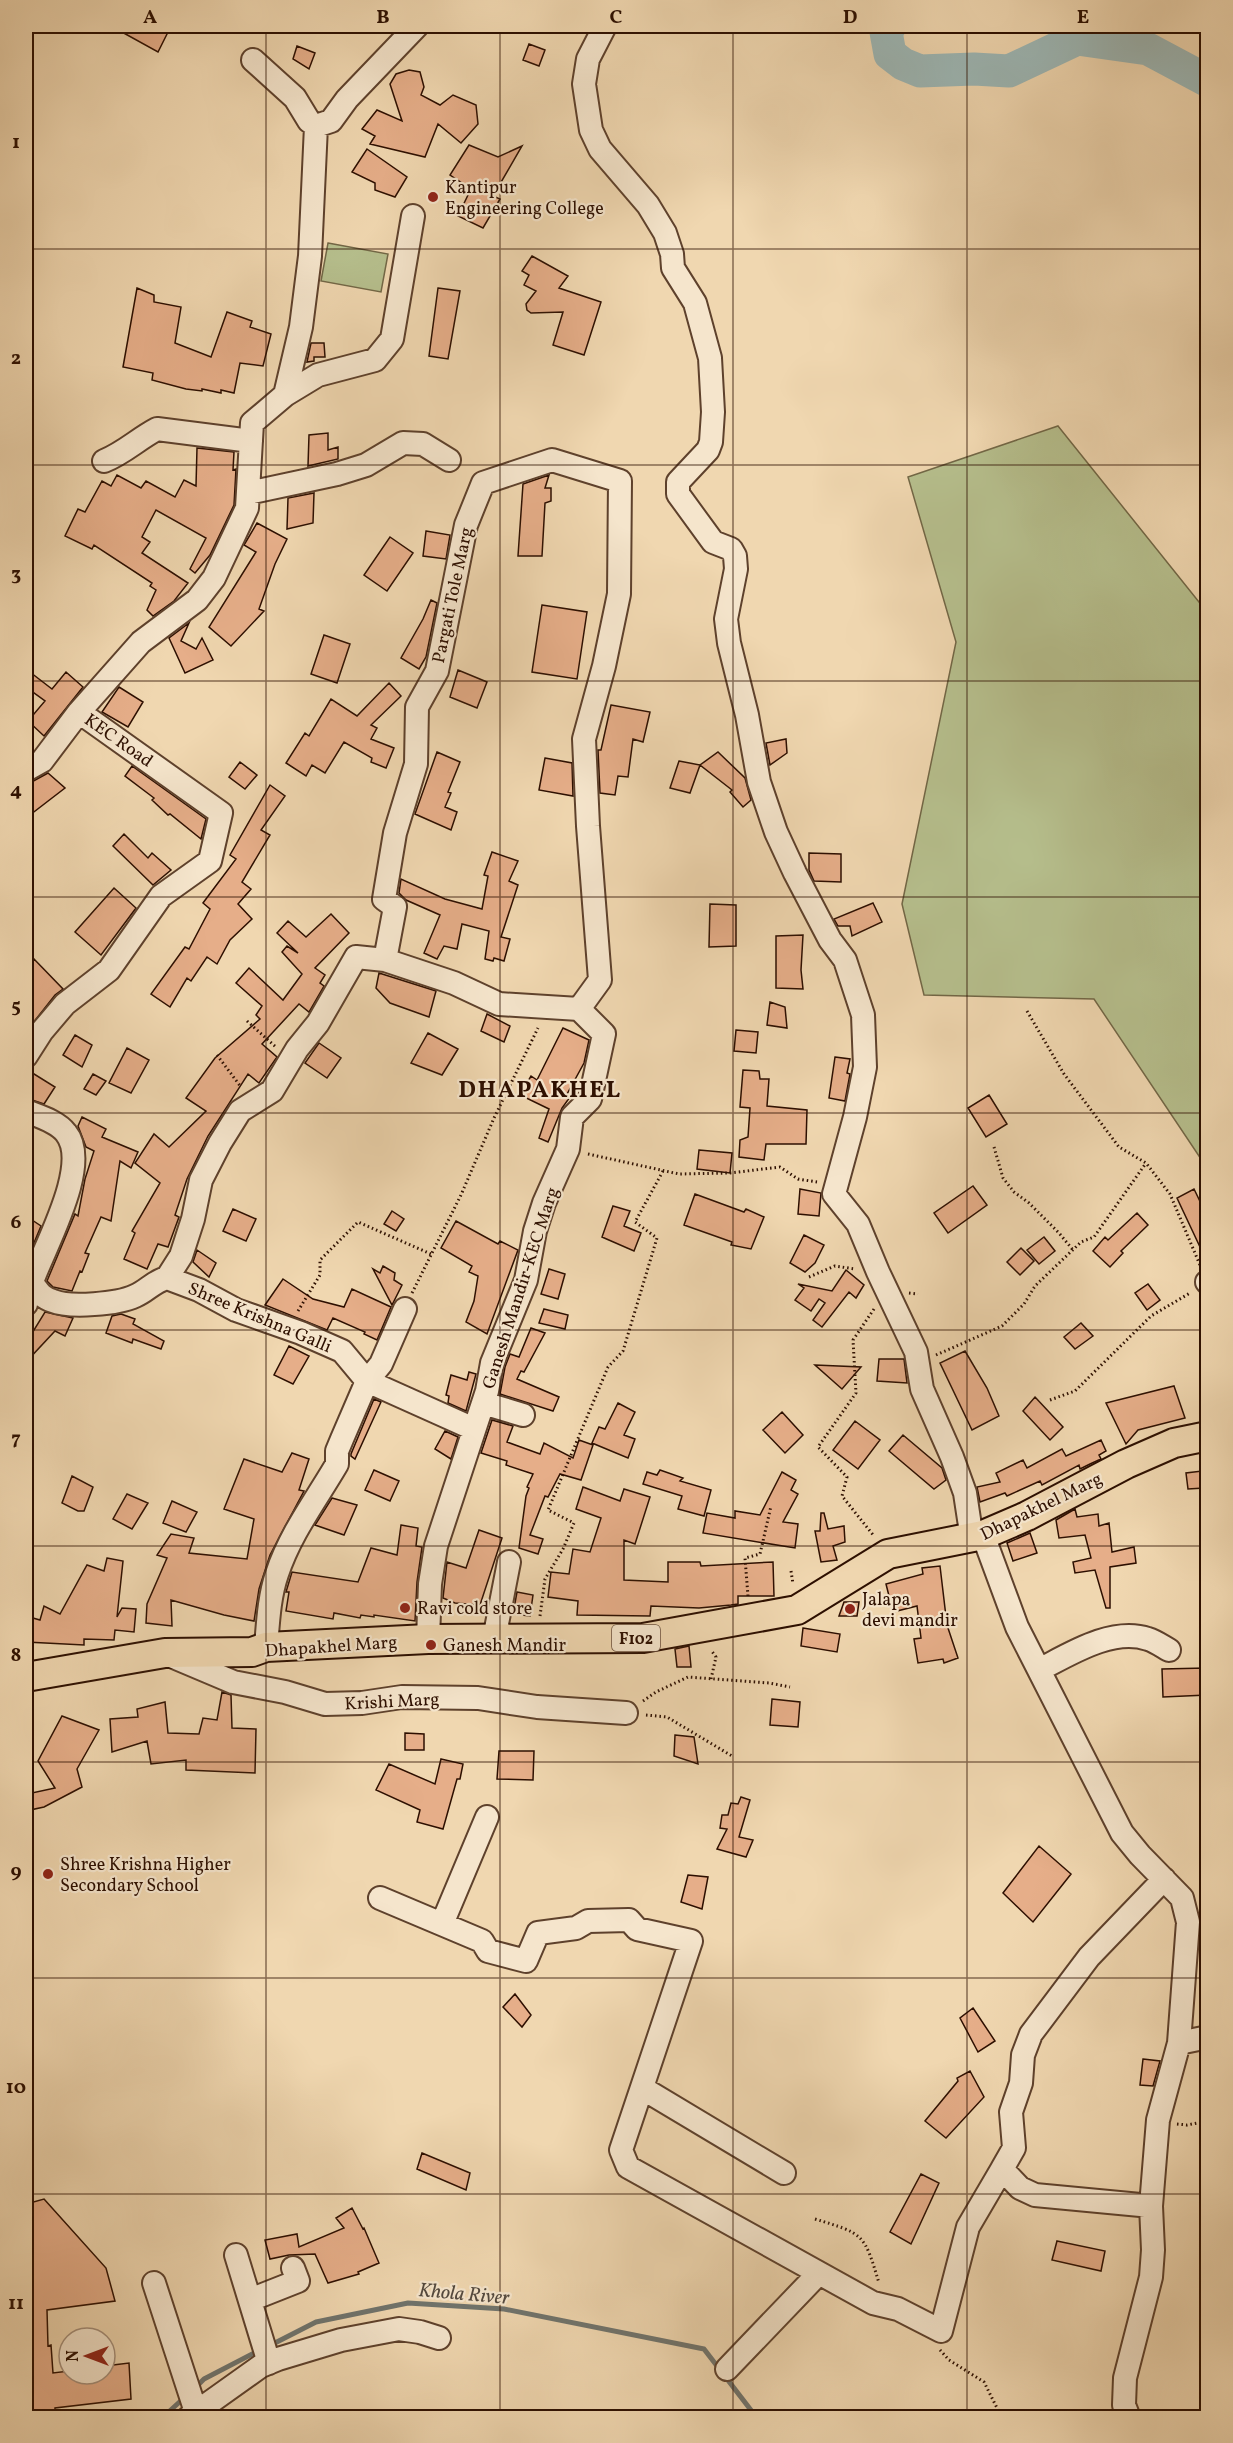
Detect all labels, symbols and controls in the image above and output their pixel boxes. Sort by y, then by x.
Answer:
text: A [143,4,157,32]
text: B [376,4,390,32]
text: C [610,4,623,32]
text: D [843,4,857,32]
text: E [1077,4,1089,32]
text: 1 [12,129,20,157]
place label: Kantipur Engineering College [445,176,604,222]
marker: Kantipur Engineering College [426,190,440,204]
text: 2 [11,345,21,373]
street label: Pargati Tole Marg [427,525,480,666]
text: 3 [11,561,21,589]
street label: KEC Road [79,708,158,774]
text: 4 [10,777,22,805]
text: 5 [11,993,21,1021]
district label: DHAPAKHEL [458,1074,622,1108]
street label: Ganesh Mandir-KEC Marg [477,1184,566,1393]
text: 6 [11,1209,22,1237]
street label: Shree Krishna Galli [184,1277,335,1360]
text: 7 [11,1425,21,1453]
street label: Dhapakhel Marg [977,1467,1107,1548]
place label: Jalapa devi mandir [862,1588,958,1634]
place label: Ravi cold store [417,1597,532,1622]
marker: Ravi cold store [398,1601,412,1615]
marker: Jalapa devi mandir [843,1602,857,1616]
road number: F102 [612,1625,660,1651]
street label: Dhapakhel Marg [264,1630,398,1665]
place label: Ganesh Mandir [443,1634,566,1659]
marker: Ganesh Mandir [424,1638,438,1652]
text: 8 [11,1642,21,1670]
street label: Krishi Marg [344,1688,440,1717]
place label: Shree Krishna Higher Secondary School [60,1853,231,1899]
text: 9 [10,1858,22,1886]
marker: Shree Krishna Higher Secondary School [41,1867,55,1881]
text: 10 [6,2074,26,2102]
water label: Khola River [417,2277,511,2313]
text: 11 [8,2290,24,2318]
north arrow [57,2326,117,2386]
text: N [63,2350,85,2362]

